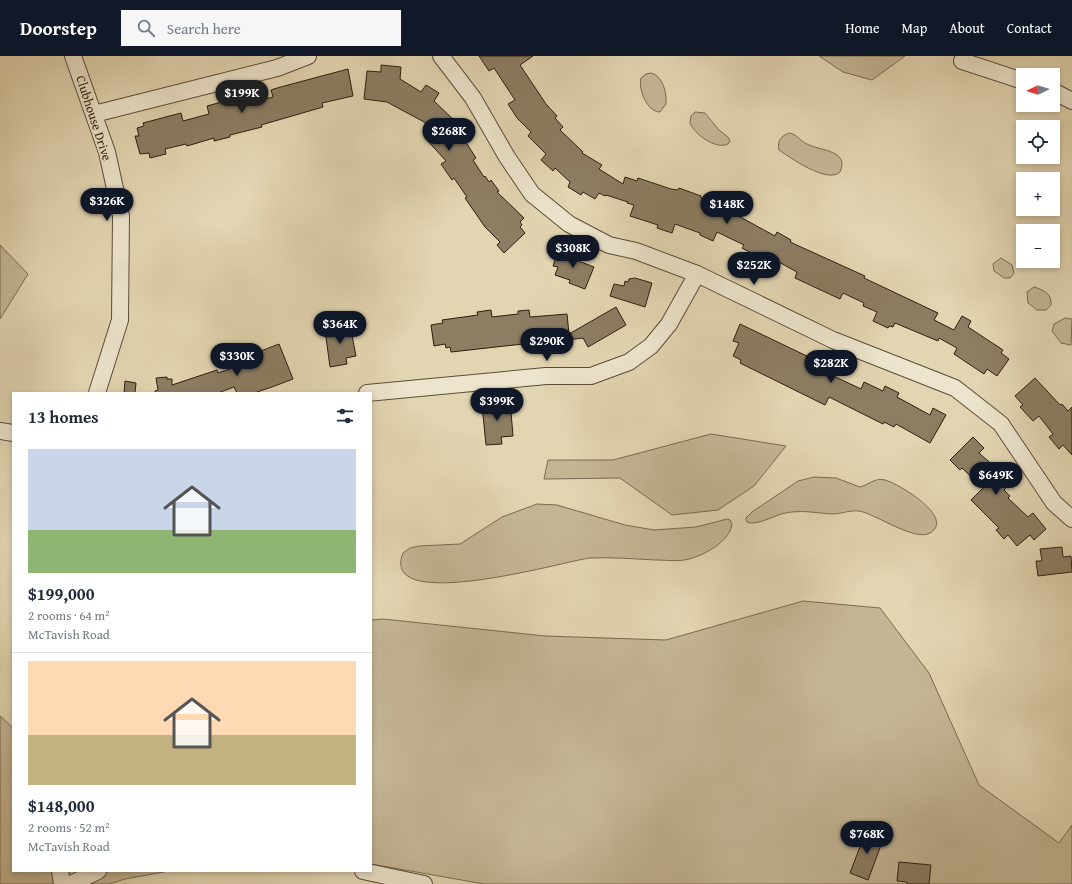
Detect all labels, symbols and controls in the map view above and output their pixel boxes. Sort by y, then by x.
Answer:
search box [121,10,401,46]
text: Doorstep [20,14,97,42]
icon: search [135,17,157,39]
text: Search here [167,18,241,39]
text: Home [845,18,880,38]
text: Map [902,18,927,38]
text: About [949,18,985,38]
text: Contact [1007,18,1052,38]
north arrow [1016,68,1060,112]
map controls [1016,68,1060,268]
street label: Clubhouse Drive [71,73,117,163]
pin: $199K [214,80,270,114]
text: $199K [224,83,260,102]
pin: $268K [421,118,477,152]
button: locate [1016,120,1060,164]
text: $268K [431,121,467,140]
button: + [1016,172,1060,216]
pin: $326K [79,188,135,222]
text: $326K [89,191,125,210]
pin: $148K [699,191,755,225]
text: $148K [709,194,745,213]
button: − [1016,224,1060,268]
pin: $308K [545,235,601,269]
text: $308K [555,238,591,257]
pin: $252K [726,252,782,286]
text: $252K [736,255,772,274]
pin: $364K [312,311,368,345]
text: $364K [322,314,358,333]
pin: $290K [519,328,575,362]
text: $290K [529,331,565,350]
pin: $330K [209,343,265,377]
text: $330K [219,346,255,365]
pin: $282K [803,350,859,384]
text: $282K [813,353,849,372]
pin: $399K [469,388,525,422]
text: $399K [479,391,515,410]
text: 13 homes [28,404,99,429]
icon: filters [334,405,356,427]
pin: $649K [968,462,1024,496]
text: $649K [978,465,1014,484]
icon: home [156,475,228,547]
text: $199,000 [28,581,94,606]
text: 2 rooms · 64 m² [28,606,110,625]
text: McTavish Road [28,625,110,644]
icon: home [156,687,228,759]
text: $148,000 [28,793,94,818]
text: 2 rooms · 52 m² [28,818,110,837]
pin: $768K [839,821,895,855]
text: $768K [849,824,885,843]
text: McTavish Road [28,837,110,856]

